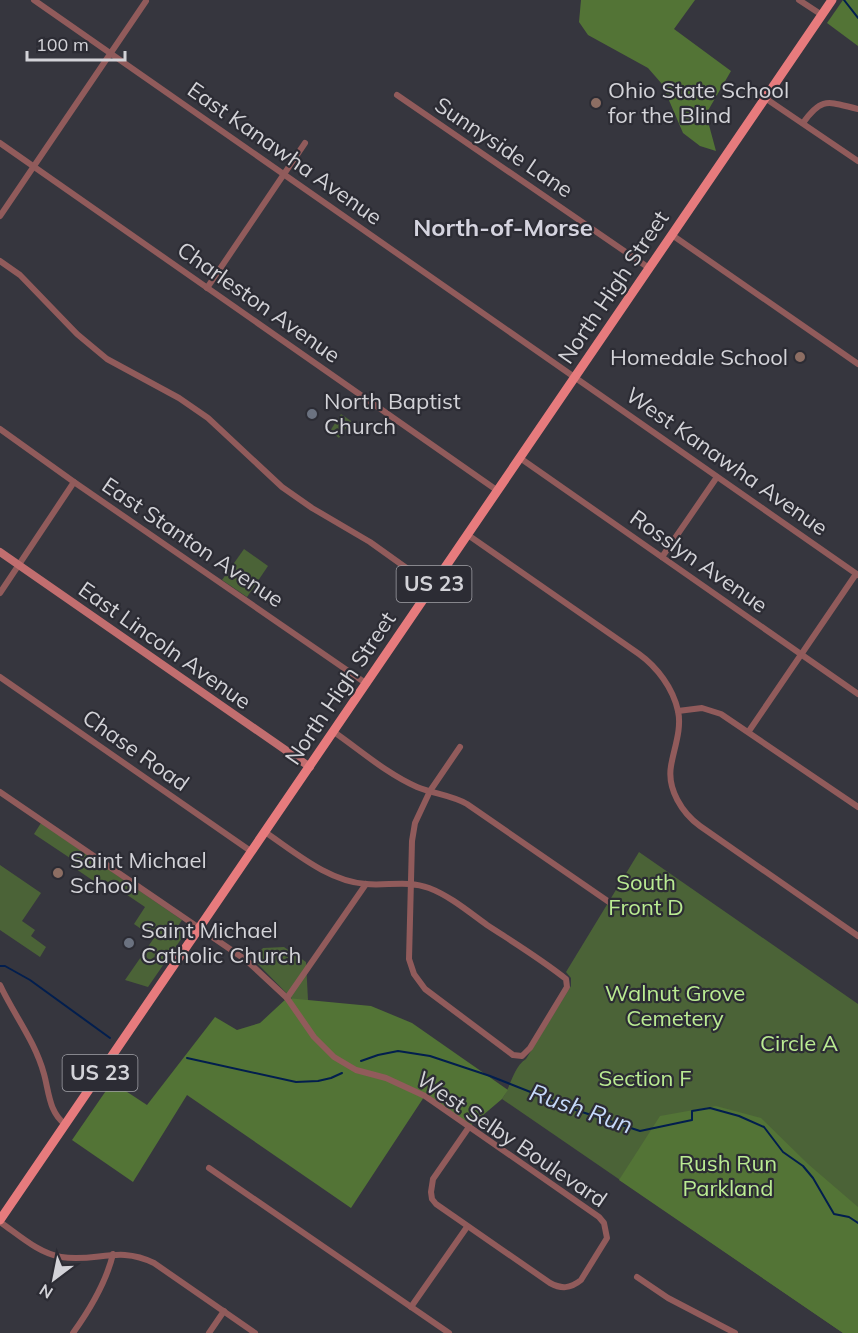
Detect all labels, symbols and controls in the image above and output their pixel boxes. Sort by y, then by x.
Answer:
scale bar [27,24,124,62]
text: 100 m [36,33,89,56]
street label: East Kanawha Avenue [182,75,388,231]
place label: Ohio State School for the Blind [608,76,789,129]
street label: Sunnyside Lane [430,90,578,204]
marker: Ohio State School for the Blind [589,96,603,110]
street label: North High Street [551,205,675,369]
district label: North-of-Morse [413,212,593,242]
street label: Charleston Avenue [172,235,346,369]
place label: Homedale School [610,343,788,371]
marker: Homedale School [793,350,807,364]
street label: West Kanawha Avenue [621,381,833,541]
place label: North Baptist Church [324,387,461,440]
marker: North Baptist Church [305,407,319,421]
street label: East Stanton Avenue [97,471,289,613]
street label: Rosslyn Avenue [625,503,773,619]
road number: US 23 [396,566,472,602]
street label: East Lincoln Avenue [73,575,257,715]
street label: North High Street [278,606,402,770]
street label: Chase Road [77,703,195,797]
place label: Saint Michael School [70,846,207,899]
marker: Saint Michael School [51,866,65,880]
park label: South Front D [608,868,684,921]
place label: Saint Michael Catholic Church [141,916,301,969]
marker: Saint Michael Catholic Church [122,936,136,950]
park label: Walnut Grove Cemetery [605,979,745,1032]
park label: Circle A [760,1029,838,1057]
road number: US 23 [63,1055,138,1091]
park label: Section F [598,1064,692,1092]
street label: West Selby Boulevard [411,1065,613,1213]
water label: Rush Run [526,1076,637,1140]
park label: Rush Run Parkland [679,1149,777,1202]
north arrow [24,1249,84,1309]
text: N [36,1280,56,1303]

